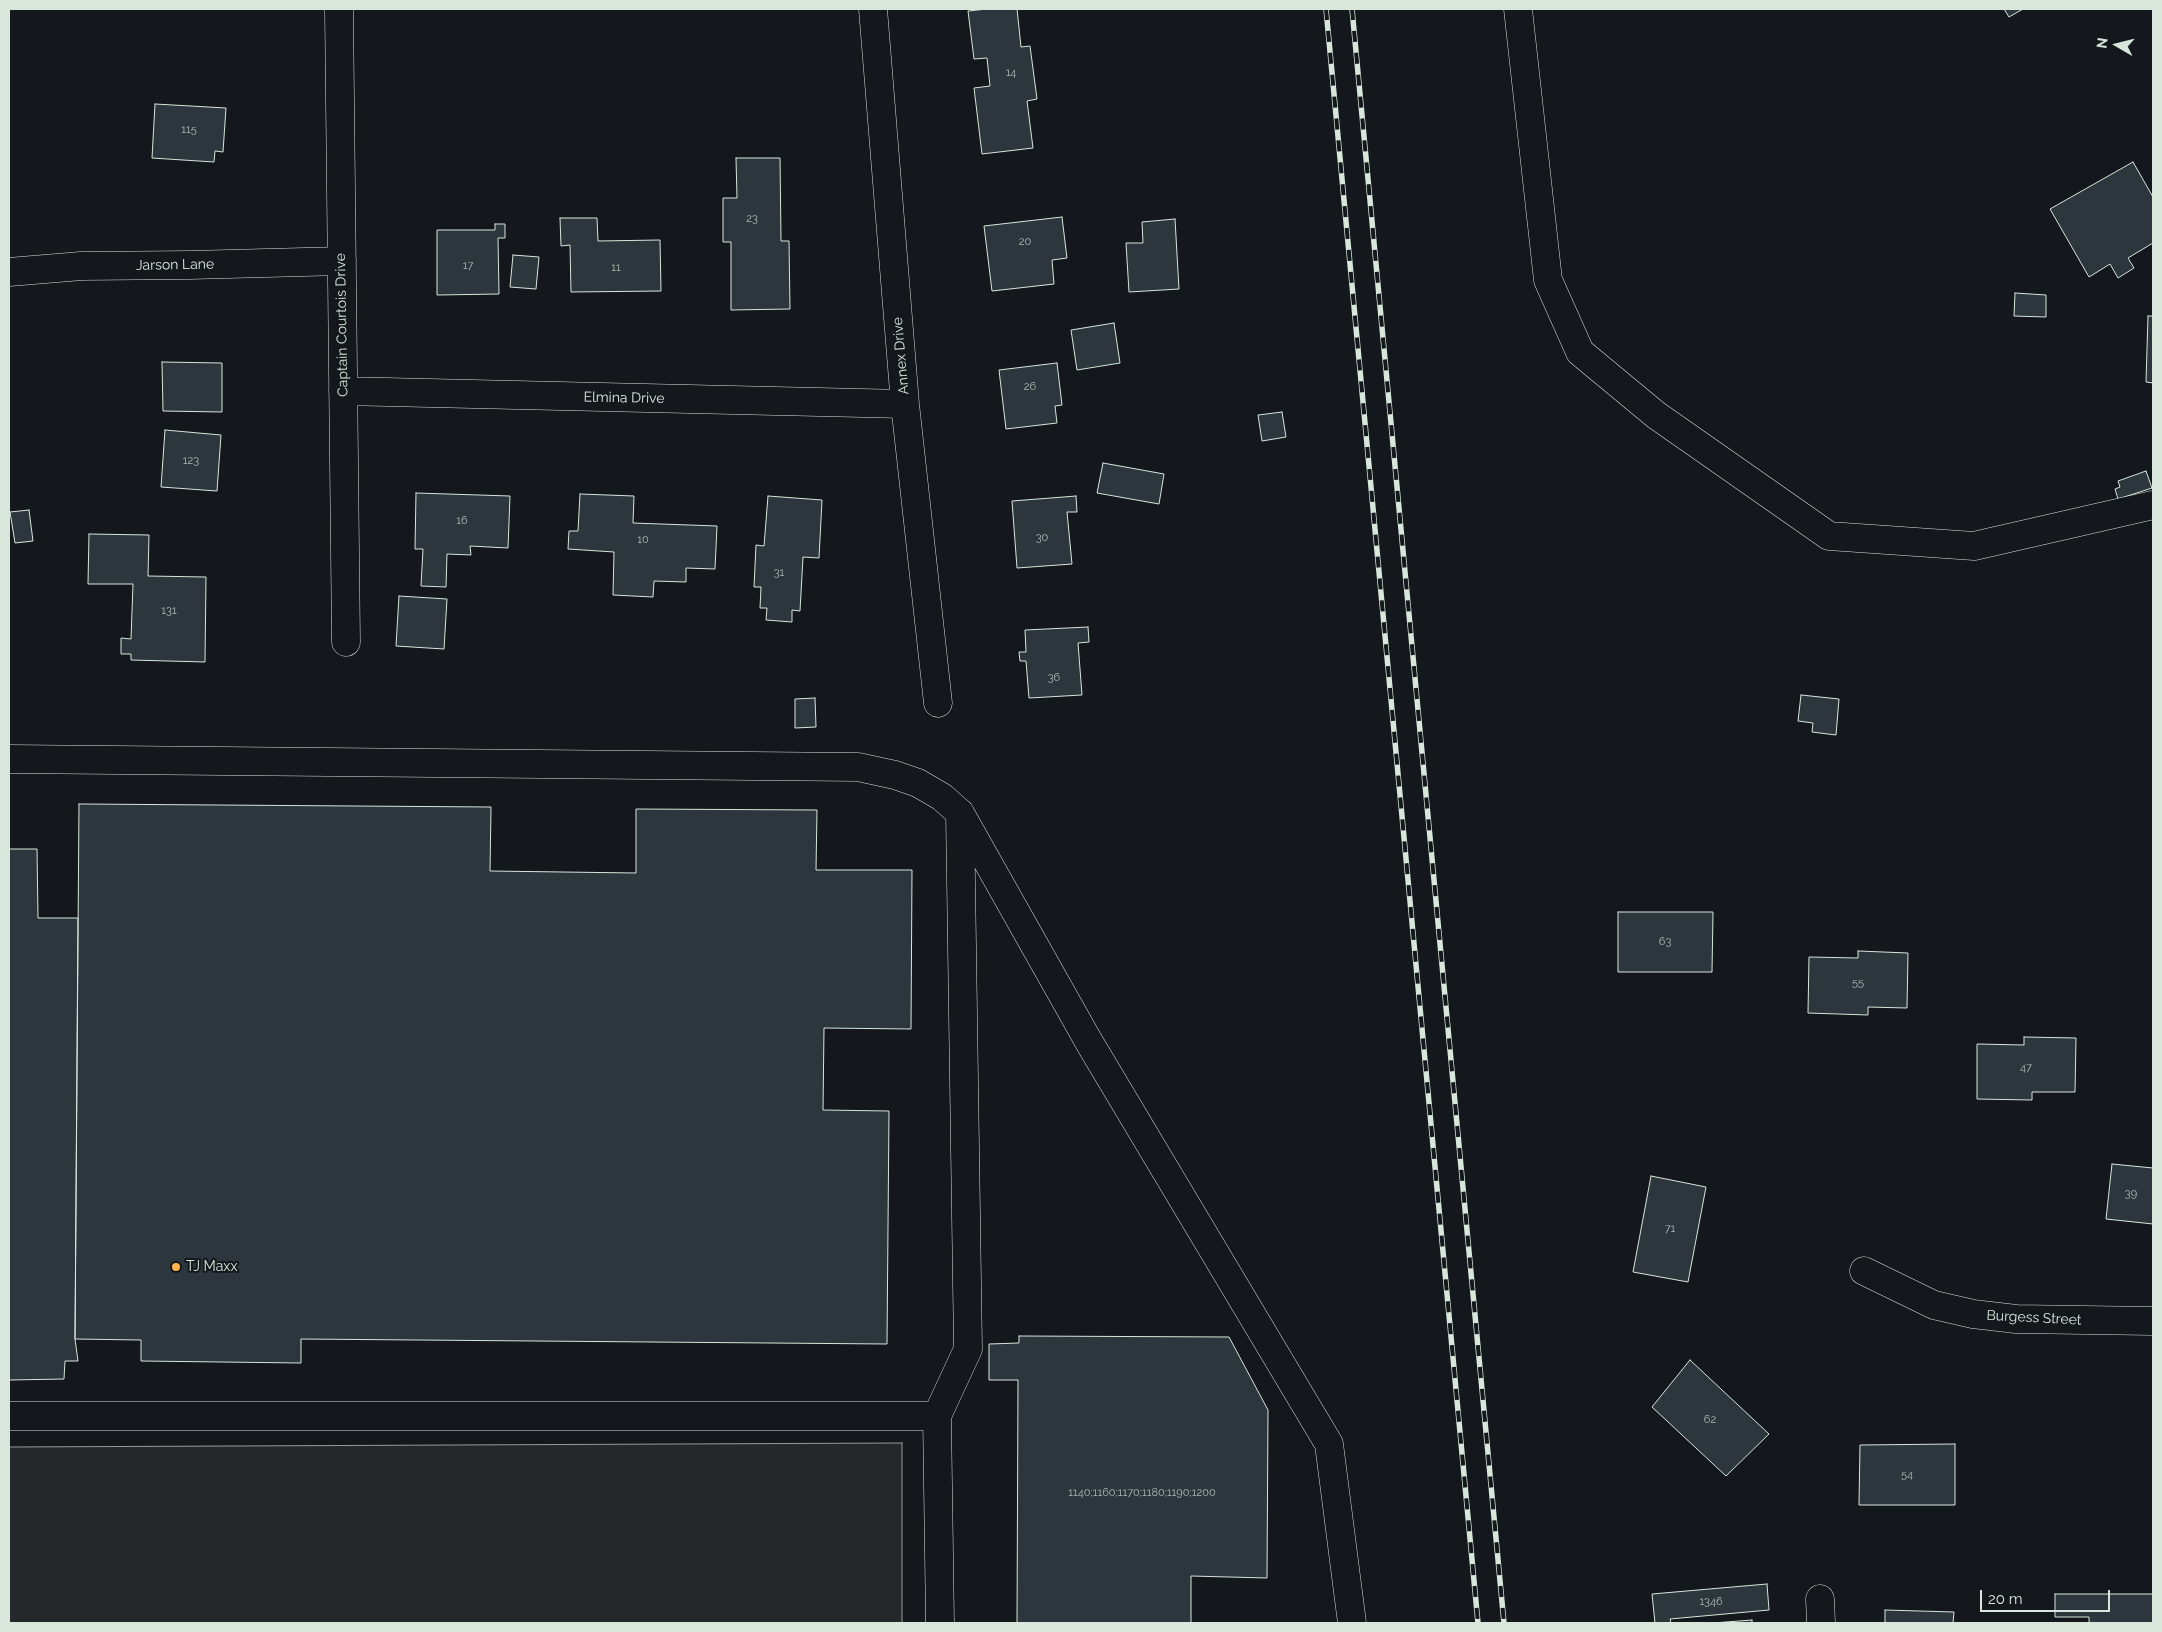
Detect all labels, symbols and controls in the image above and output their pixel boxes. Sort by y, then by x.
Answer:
north arrow [2092,20,2142,70]
text: N [2093,37,2111,49]
house number: 14 [1006,66,1016,80]
house number: 115 [181,123,197,137]
house number: 23 [746,212,758,226]
house number: 20 [1019,235,1031,249]
street label: Captain Courtois Drive [332,253,352,397]
street label: Jarson Lane [136,256,214,274]
house number: 17 [463,259,473,273]
house number: 11 [611,261,621,275]
street label: Annex Drive [889,317,913,395]
house number: 26 [1024,380,1036,394]
street label: Elmina Drive [583,389,665,407]
house number: 123 [183,454,199,468]
house number: 16 [456,514,468,528]
house number: 30 [1036,531,1048,545]
house number: 10 [637,533,649,547]
house number: 31 [774,566,784,580]
house number: 131 [161,604,177,618]
house number: 36 [1048,671,1060,685]
house number: 63 [1659,935,1671,949]
house number: 55 [1852,976,1864,990]
house number: 47 [2020,1061,2032,1075]
house number: 39 [2125,1187,2137,1201]
house number: 71 [1665,1222,1675,1236]
place label: TJ Maxx [186,1259,237,1275]
marker: TJ Maxx [170,1261,182,1273]
street label: Burgess Street [1986,1307,2082,1329]
house number: 62 [1704,1413,1716,1427]
house number: 54 [1901,1468,1913,1482]
house number: 1140;1160;1170;1180;1190;1200 [1068,1486,1216,1500]
scale bar [1982,1580,2112,1612]
text: 20 m [1988,1590,2023,1608]
house number: 1346 [1699,1595,1723,1609]

